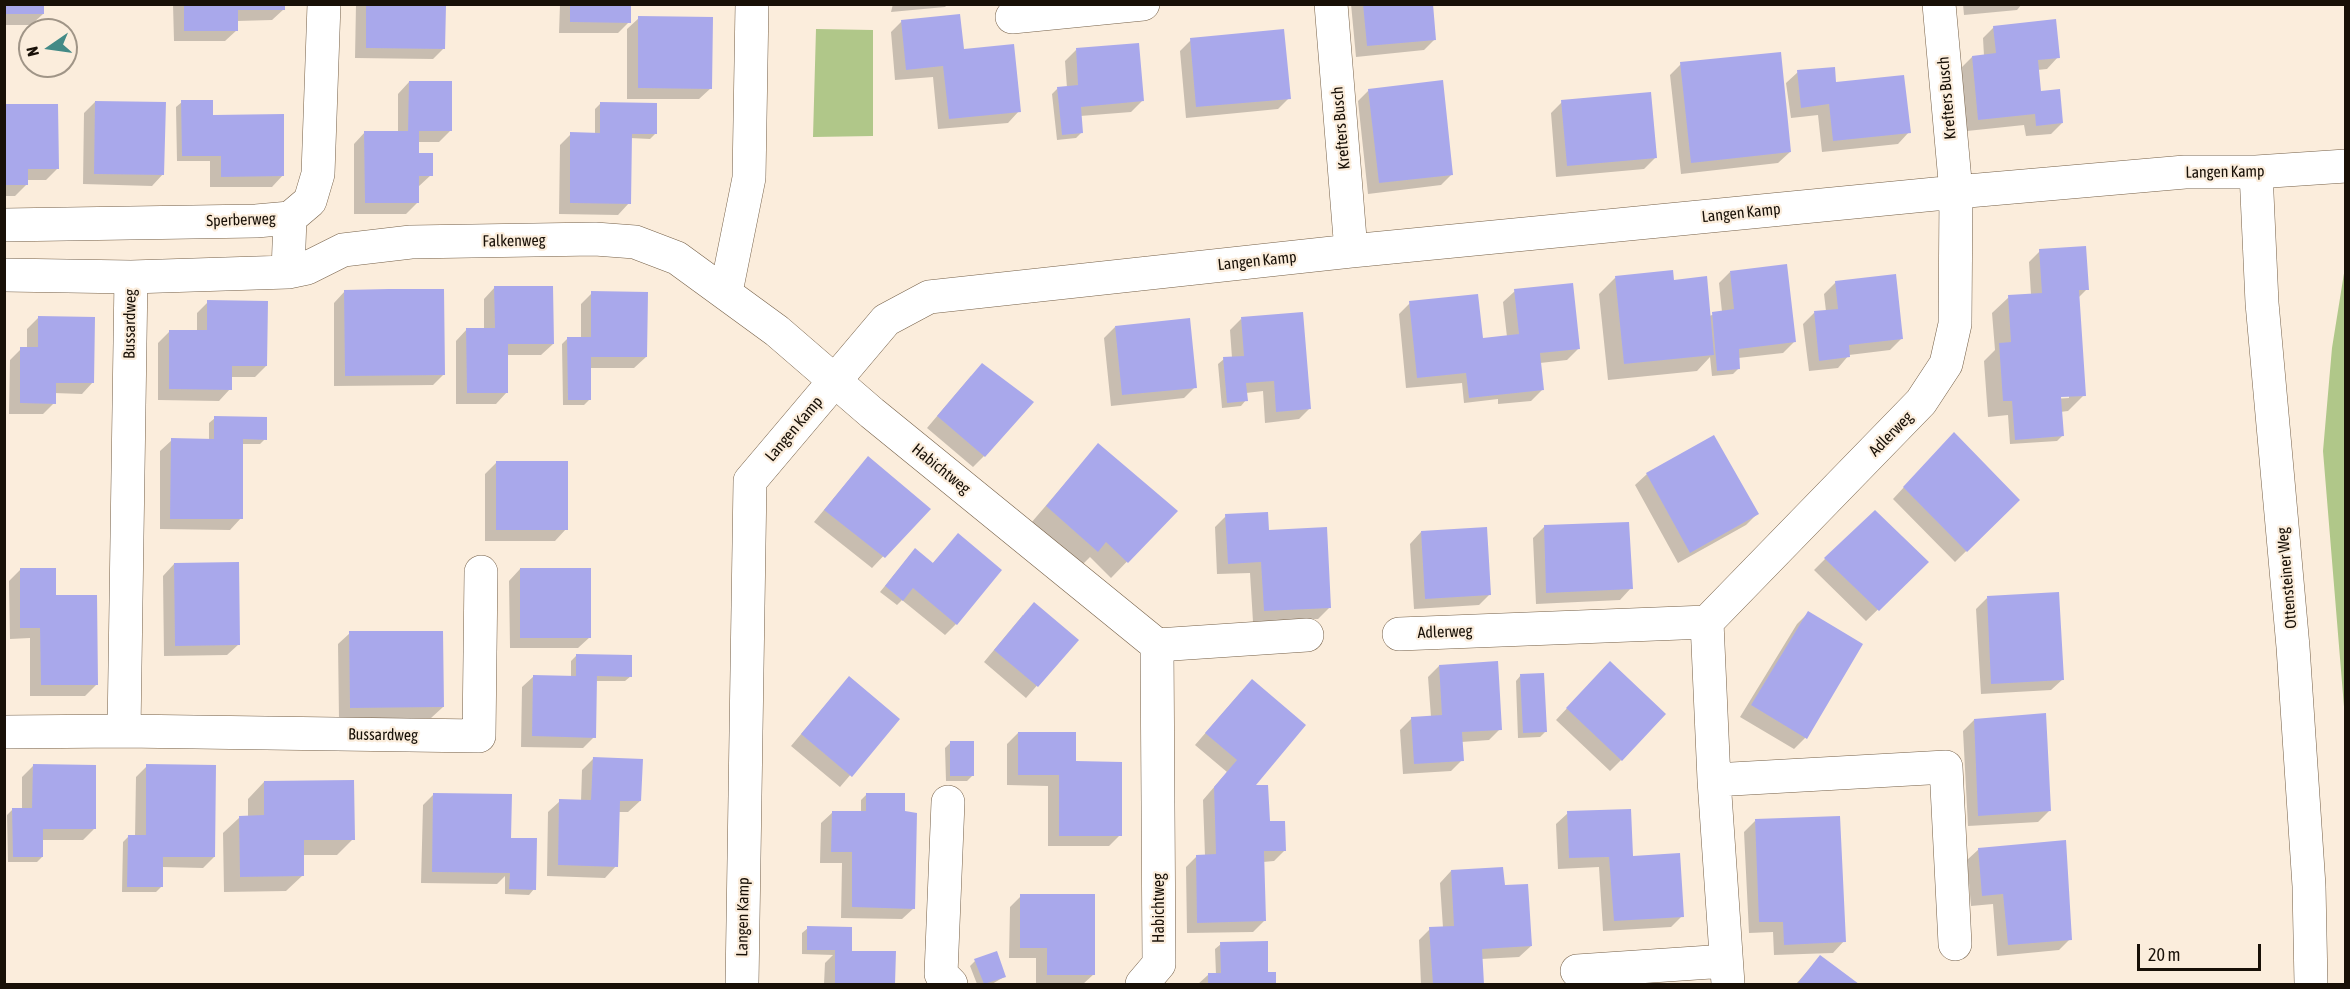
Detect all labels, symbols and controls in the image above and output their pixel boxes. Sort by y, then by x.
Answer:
north arrow [18,18,78,78]
text: N [23,45,42,58]
street label: Krefters Busch [1934,56,1960,140]
street label: Krefters Busch [1328,86,1354,170]
street label: Langen Kamp [2185,162,2265,182]
street label: Langen Kamp [1701,199,1781,227]
street label: Sperberweg [206,209,276,231]
street label: Falkenweg [482,231,546,251]
street label: Langen Kamp [1217,247,1297,275]
street label: Bussardweg [120,289,140,359]
street label: Langen Kamp [761,392,827,466]
street label: Adlerweg [1865,408,1917,460]
street label: Habichtweg [908,440,974,498]
street label: Ottensteiner Weg [2273,527,2301,629]
street label: Adlerweg [1417,621,1473,643]
street label: Bussardweg [348,725,418,745]
street label: Habichtweg [1149,873,1169,943]
street label: Langen Kamp [733,877,753,957]
scale bar [2140,932,2264,970]
text: 20 m [2148,944,2180,965]

